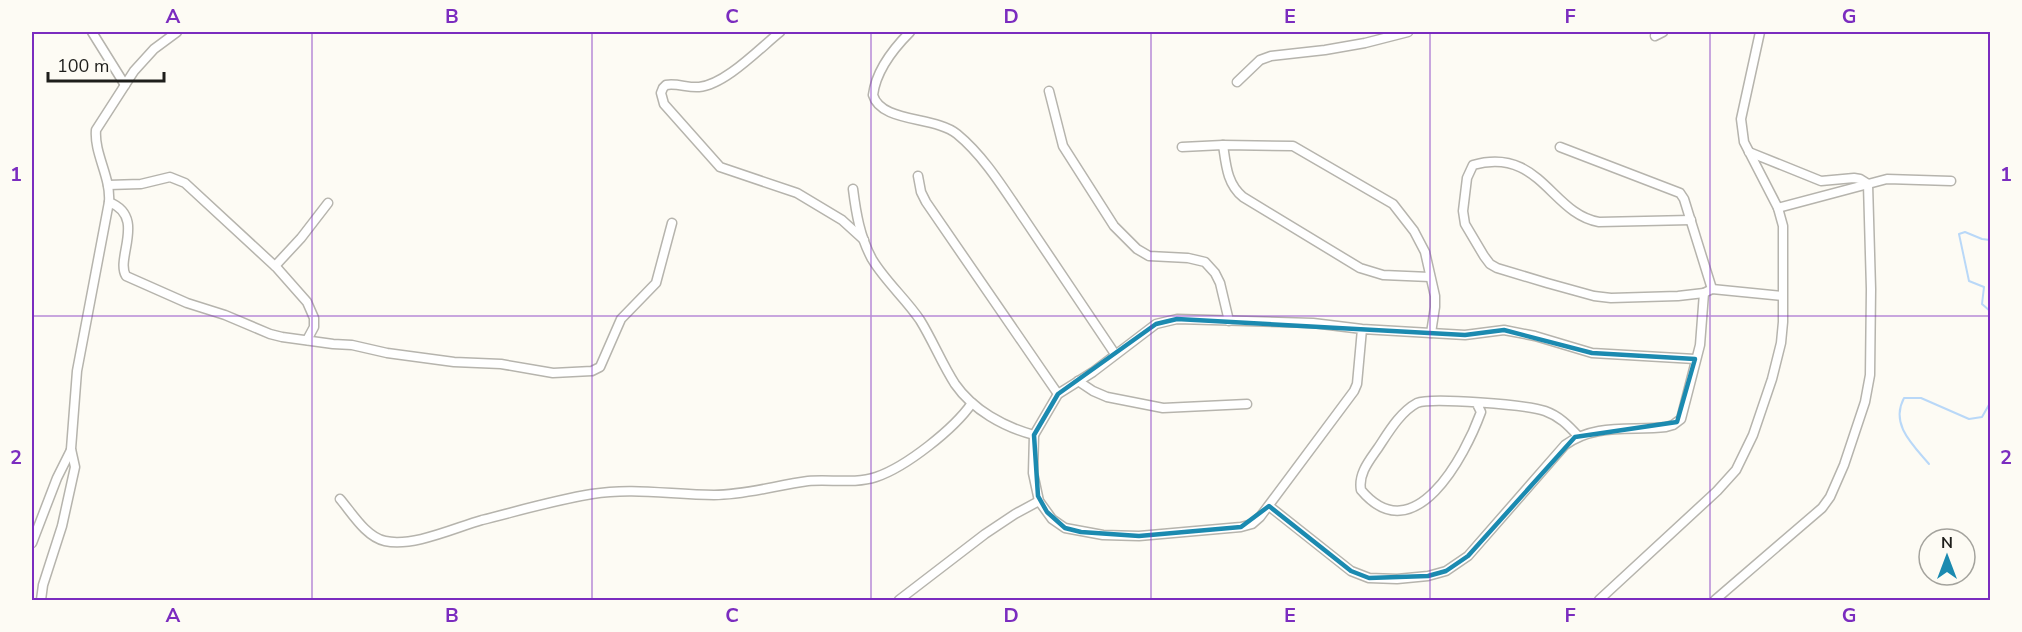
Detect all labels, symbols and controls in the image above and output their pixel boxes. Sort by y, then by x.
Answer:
text: A [166,3,181,30]
text: B [445,3,459,30]
text: C [725,3,739,30]
text: D [1003,3,1019,30]
text: E [1284,3,1296,30]
text: F [1564,3,1576,30]
text: G [1842,3,1856,30]
scale bar [48,45,164,83]
text: 100 m [57,54,109,78]
text: 1 [10,161,22,188]
text: 1 [2000,161,2012,188]
text: 2 [10,444,22,471]
text: 2 [2000,444,2012,471]
north arrow [1917,527,1977,587]
text: N [1941,532,1953,554]
text: A [166,602,181,629]
text: B [445,602,459,629]
text: C [725,602,739,629]
text: D [1003,602,1019,629]
text: E [1284,602,1296,629]
text: F [1564,602,1576,629]
text: G [1842,602,1856,629]

